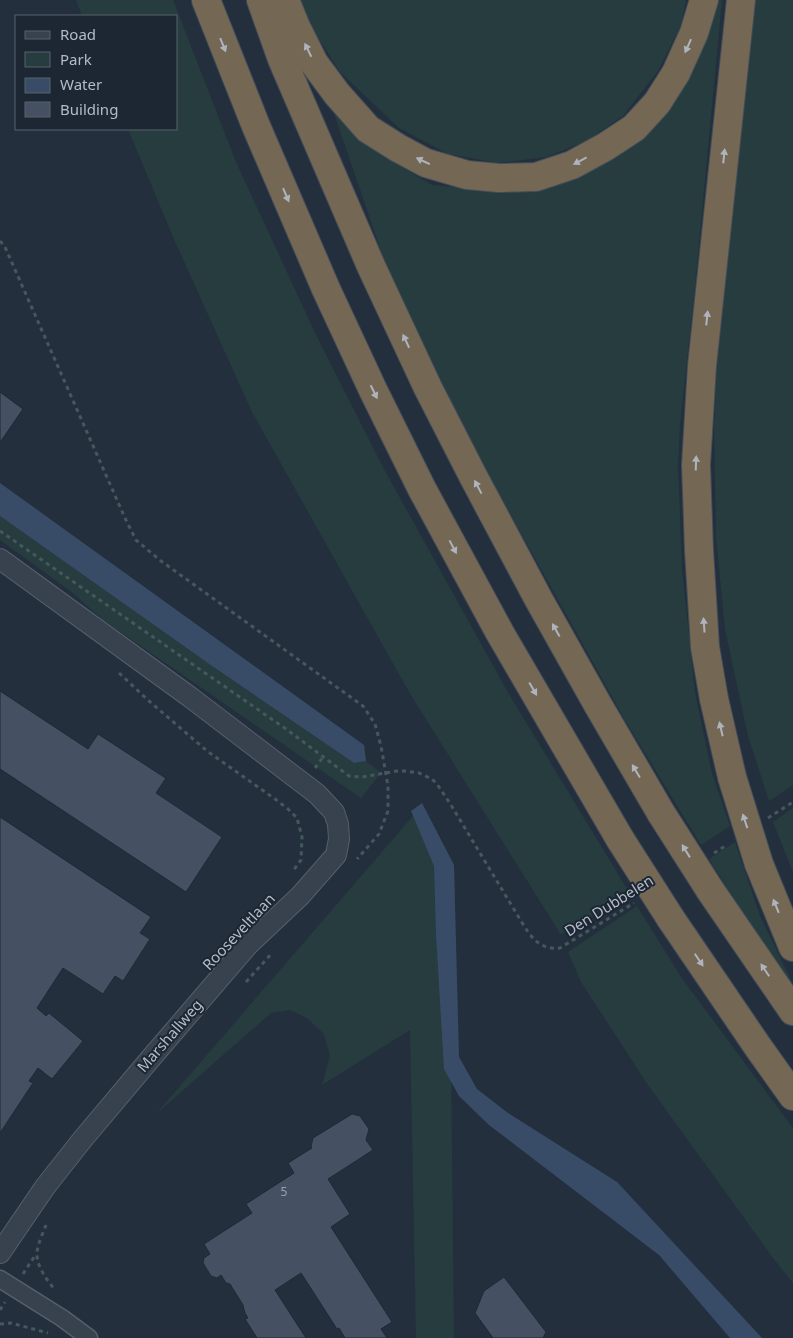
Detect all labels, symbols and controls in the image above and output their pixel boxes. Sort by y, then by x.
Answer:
legend [15,15,178,130]
text: Road [60,24,96,44]
one-way arrow [220,38,227,53]
one-way arrow [684,39,692,53]
one-way arrow [304,43,312,58]
text: Park [60,49,92,69]
text: Water [60,74,102,94]
text: Building [60,99,118,119]
one-way arrow [721,148,729,164]
one-way arrow [416,156,430,164]
one-way arrow [572,157,587,165]
one-way arrow [282,188,290,202]
one-way arrow [703,310,711,326]
one-way arrow [402,334,410,348]
one-way arrow [370,384,378,399]
one-way arrow [692,454,700,470]
one-way arrow [474,479,482,494]
one-way arrow [449,541,458,554]
one-way arrow [699,617,707,633]
one-way arrow [551,623,560,636]
one-way arrow [528,682,537,696]
one-way arrow [717,722,725,737]
one-way arrow [632,764,641,777]
one-way arrow [741,813,748,828]
one-way arrow [681,845,690,858]
street label: Den Dubbelen [560,870,657,940]
street label: Rooseveltlaan [197,889,279,974]
one-way arrow [772,898,779,913]
one-way arrow [694,953,704,967]
one-way arrow [761,964,770,977]
street label: Marshallweg [132,995,206,1076]
house number: 5 [281,1183,288,1200]

